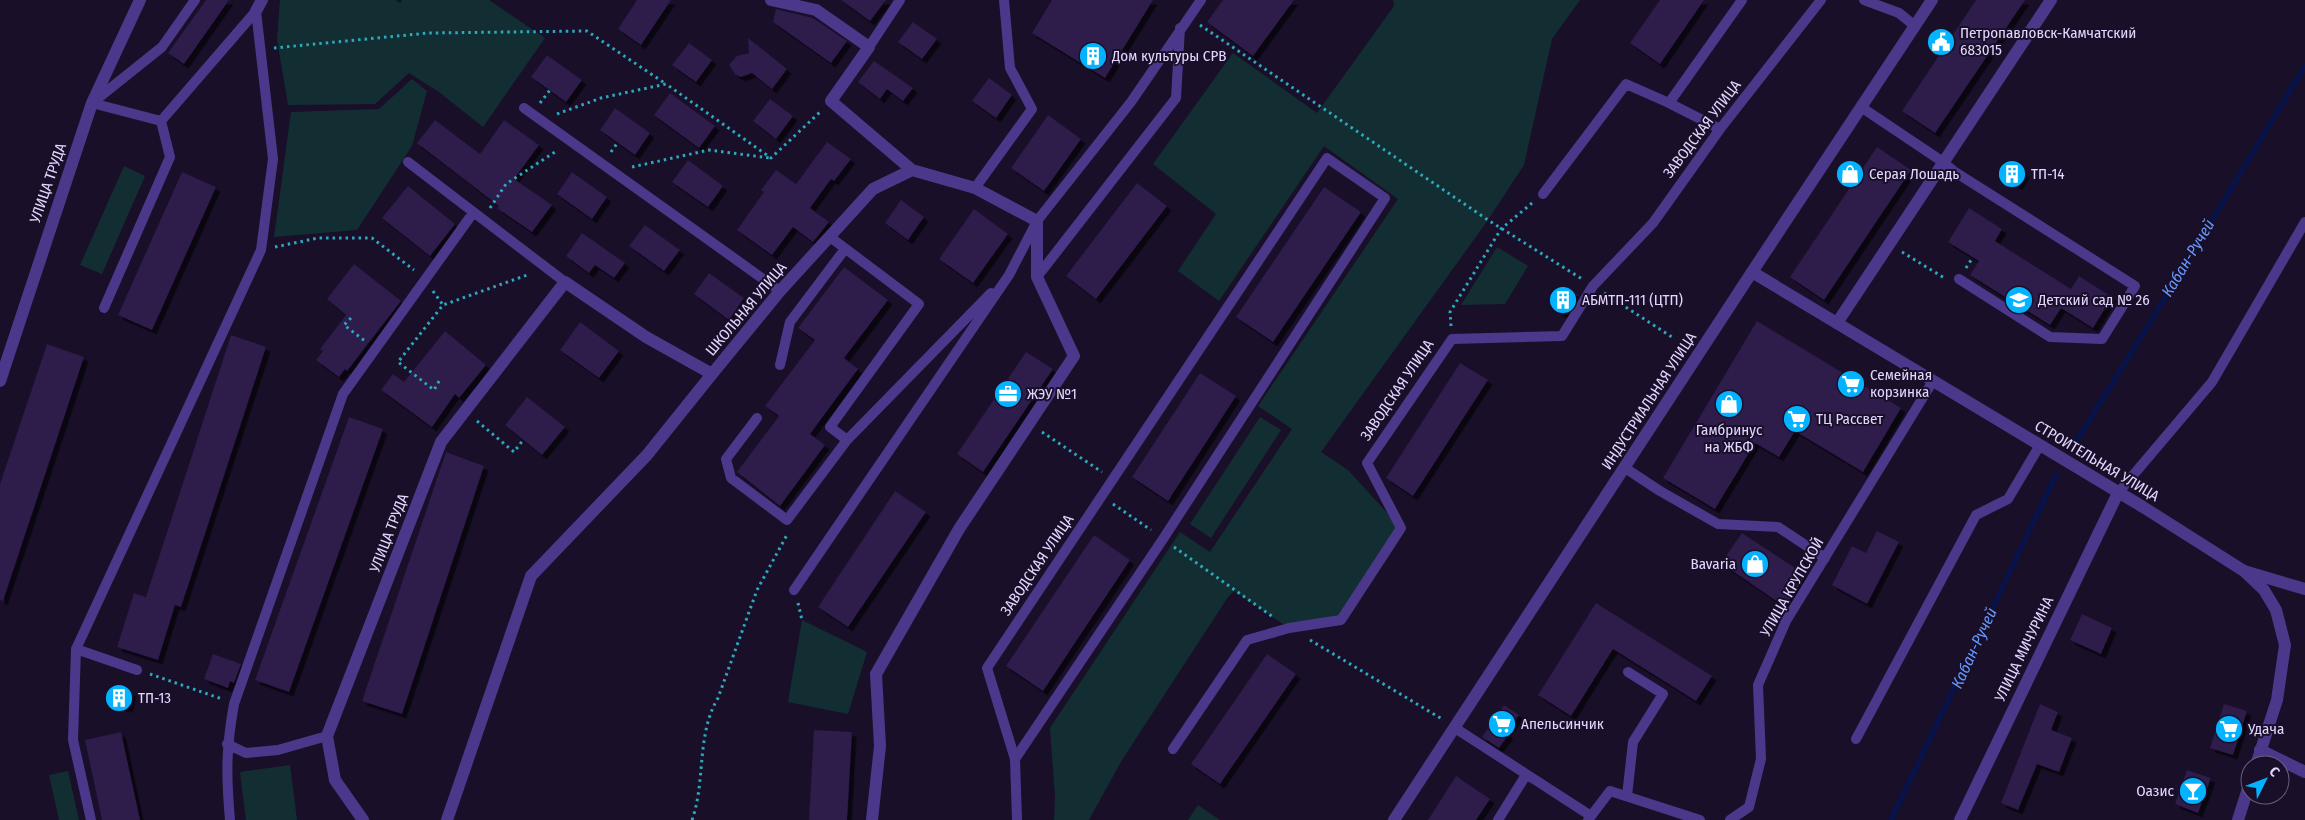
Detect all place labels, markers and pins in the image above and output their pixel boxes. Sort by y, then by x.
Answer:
place label: Петропавловск-Камчатский 683015 [1960,24,2136,59]
public building icon: Петропавловск-Камчатский 683015 [1926,27,1956,57]
building icon: Дом культуры СРВ [1078,41,1108,71]
place label: Дом культуры СРВ [1111,47,1227,65]
shop icon: Серая Лошадь [1835,159,1865,189]
building icon: ТП-14 [1997,159,2027,189]
place label: Серая Лошадь [1869,165,1959,183]
place label: ТП-14 [2031,165,2065,183]
building icon: АБМТП-111 (ЦТП) [1548,285,1578,315]
school or university icon: Детский сад № 26 [2004,285,2034,315]
place label: АБМТП-111 (ЦТП) [1582,291,1683,309]
place label: Детский сад № 26 [2037,291,2150,309]
place label: Семейная корзинка [1870,366,1932,401]
supermarket icon: Семейная корзинка [1836,369,1866,399]
office icon: ЖЭУ №1 [993,379,1023,409]
place label: ЖЭУ №1 [1027,385,1077,403]
shop icon: Гамбринус на ЖБФ [1714,389,1744,419]
supermarket icon: ТЦ Рассвет [1782,404,1812,434]
place label: ТЦ Рассвет [1816,410,1884,428]
place label: Гамбринус на ЖБФ [1696,421,1763,456]
shop icon: Bavaria [1740,549,1770,579]
place label: Bavaria [1690,555,1736,573]
building icon: ТП-13 [104,683,134,713]
place label: ТП-13 [138,689,171,707]
supermarket icon: Апельсинчик [1487,709,1517,739]
supermarket icon: Удача [2214,714,2244,744]
place label: Апельсинчик [1521,715,1604,733]
place label: Удача [2247,720,2284,738]
bar icon: Оазис [2178,776,2208,806]
place label: Оазис [2136,782,2175,800]

